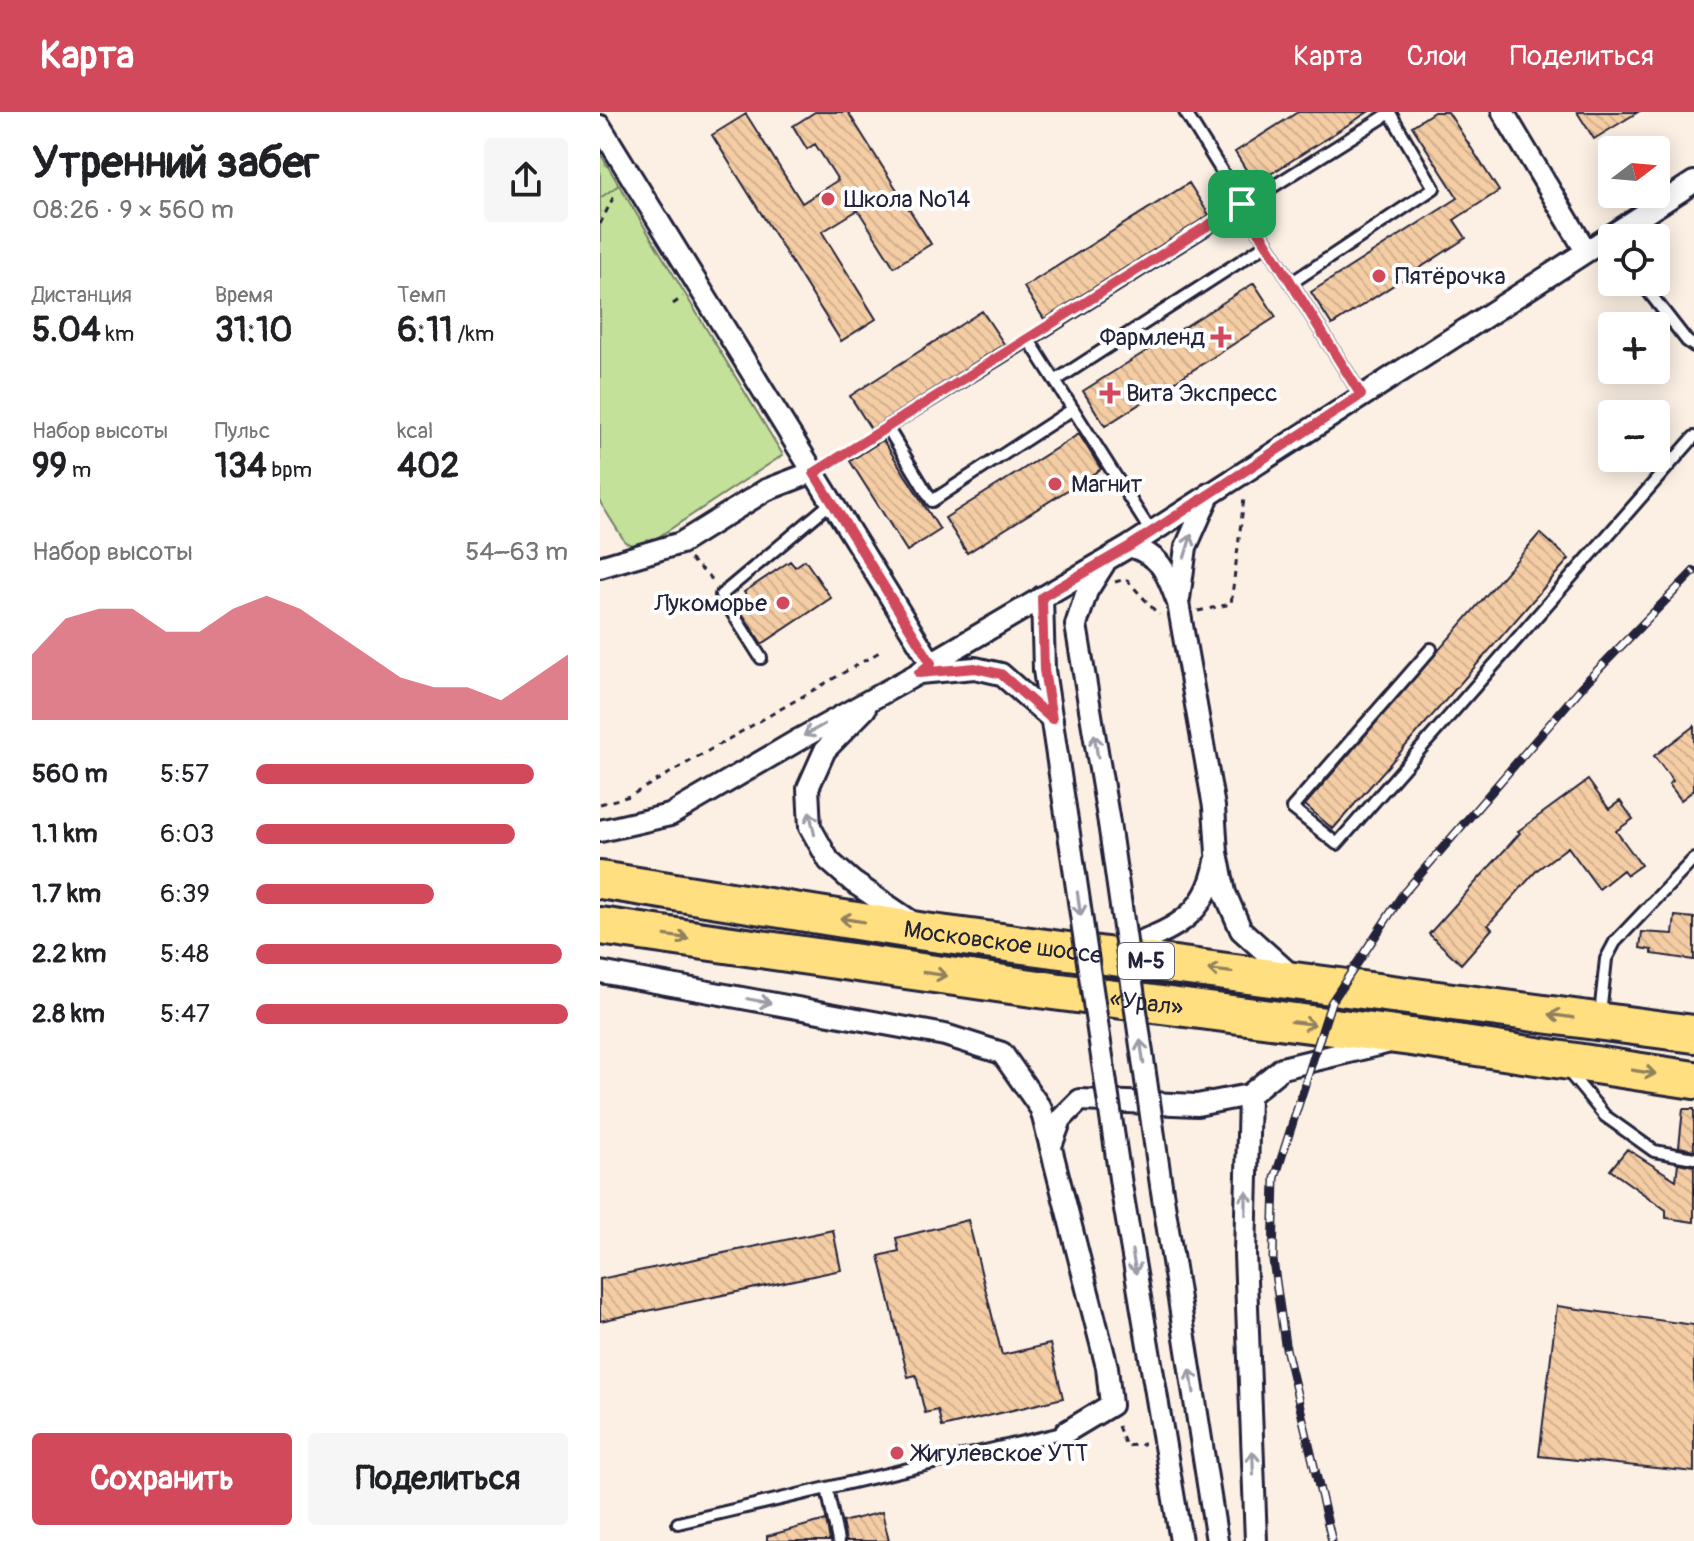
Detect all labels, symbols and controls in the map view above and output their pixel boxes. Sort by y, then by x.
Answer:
text: Карта [40,32,134,80]
text: Карта [1293,39,1363,74]
text: Слои [1407,39,1466,74]
text: Поделиться [1510,39,1654,74]
text: Утренний забег [32,136,319,191]
north arrow [1598,136,1670,208]
map controls [1598,136,1670,472]
button: share [484,138,568,222]
pin [1208,170,1276,238]
icon: arrive [1220,182,1264,226]
place label: Школа №14 [844,185,970,214]
marker: Школа №14 [819,190,837,208]
text: 08:26 · 9 × 560 m [32,194,234,226]
button: locate [1598,224,1670,296]
place label: Пятёрочка [1395,262,1506,291]
marker: Пятёрочка [1370,267,1388,285]
text: Дистанция [32,281,132,309]
text: Время [215,281,273,309]
text: Темп [397,281,446,309]
text: 5.04 [32,309,101,352]
text: 31:10 [215,309,293,352]
text: 6:11 [397,309,453,352]
button: + [1598,312,1670,384]
text: km [101,320,134,348]
text: /km [453,320,494,348]
place label: Фармленд [1100,323,1206,352]
marker: Фармленд [1212,328,1230,346]
place label: Вита Экспресс [1126,379,1277,408]
marker: Вита Экспресс [1101,384,1119,402]
button: − [1598,400,1670,472]
text: Набор высоты [32,417,168,445]
text: Пульс [215,417,270,445]
text: kcal [397,417,433,445]
text: 99 [32,445,67,488]
text: 134 [215,445,267,488]
text: 402 [397,445,459,488]
text: m [67,456,91,484]
text: bpm [267,456,312,484]
place label: Магнит [1071,470,1142,499]
marker: Магнит [1046,475,1064,493]
one-way arrow [1182,534,1196,559]
text: Набор высоты [32,536,193,568]
text: 54–63 m [465,536,568,568]
place label: Лукоморье [653,589,767,618]
marker: Лукоморье [774,594,792,612]
one-way arrow [803,723,827,738]
one-way arrow [1088,733,1103,759]
text: 560 m [32,758,108,790]
text: 5:57 [160,758,209,790]
one-way arrow [804,810,819,836]
text: 1.1 km [32,818,98,850]
text: 6:03 [160,818,214,850]
text: 1.7 km [32,878,101,910]
text: 6:39 [160,878,210,910]
one-way arrow [1072,891,1087,916]
one-way arrow [840,912,865,927]
street label: Московское шоссе [902,914,1104,970]
one-way arrow [664,930,689,945]
text: 2.2 km [32,938,106,970]
text: 5:48 [160,938,209,970]
road number: М-5 [1118,943,1174,979]
one-way arrow [1207,963,1234,978]
one-way arrow [921,967,947,982]
street label: «Урал» [1108,984,1185,1022]
one-way arrow [746,994,772,1009]
text: 2.8 km [32,998,105,1030]
text: 5:47 [160,998,210,1030]
one-way arrow [1549,1008,1574,1023]
one-way arrow [1290,1016,1315,1031]
one-way arrow [1134,1040,1149,1066]
one-way arrow [1631,1065,1656,1080]
one-way arrow [1239,1190,1254,1217]
one-way arrow [1128,1249,1143,1274]
one-way arrow [1184,1369,1199,1394]
button: Сохранить [32,1433,292,1525]
button: Поделиться [308,1433,568,1525]
place label: Жигулевское УТТ [909,1439,1088,1468]
marker: Жигулевское УТТ [888,1444,906,1462]
one-way arrow [1246,1450,1261,1477]

